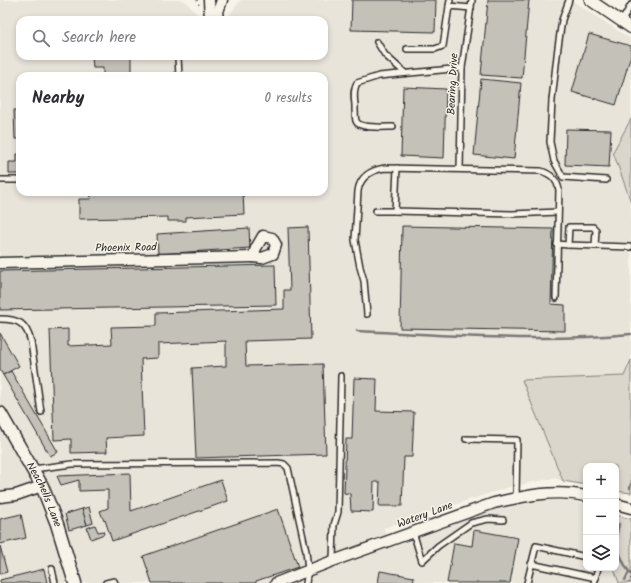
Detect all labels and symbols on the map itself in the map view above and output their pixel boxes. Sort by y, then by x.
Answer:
street label: Bearing Drive [442,53,464,115]
street label: Phoenix Road [95,238,157,258]
street label: Neachells Lane [21,459,66,529]
street label: Watery Lane [395,497,455,533]

